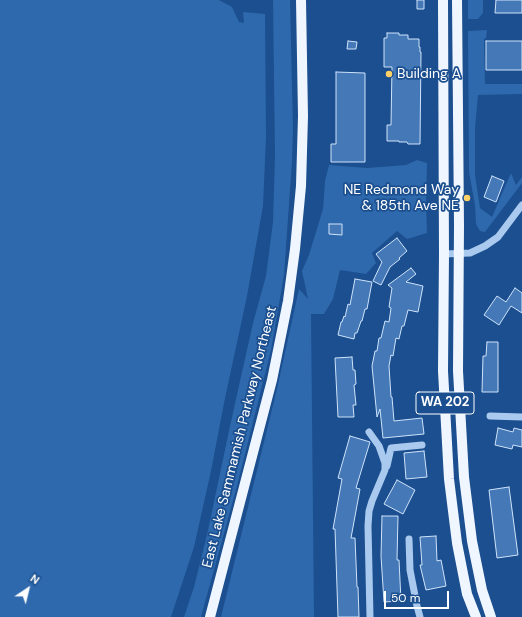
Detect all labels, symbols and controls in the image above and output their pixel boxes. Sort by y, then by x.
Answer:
place label: Building A [397,66,461,82]
marker: Building A [384,69,394,79]
place label: NE Redmond Way & 185th Ave NE [344,182,459,214]
marker: NE Redmond Way & 185th Ave NE [462,193,472,203]
street label: East Lake Sammamish Parkway Northeast [199,304,281,570]
road number: WA 202 [416,392,474,414]
north arrow [8,569,48,609]
text: N [28,571,42,587]
scale bar [386,583,451,609]
text: 50 m [391,590,420,606]

